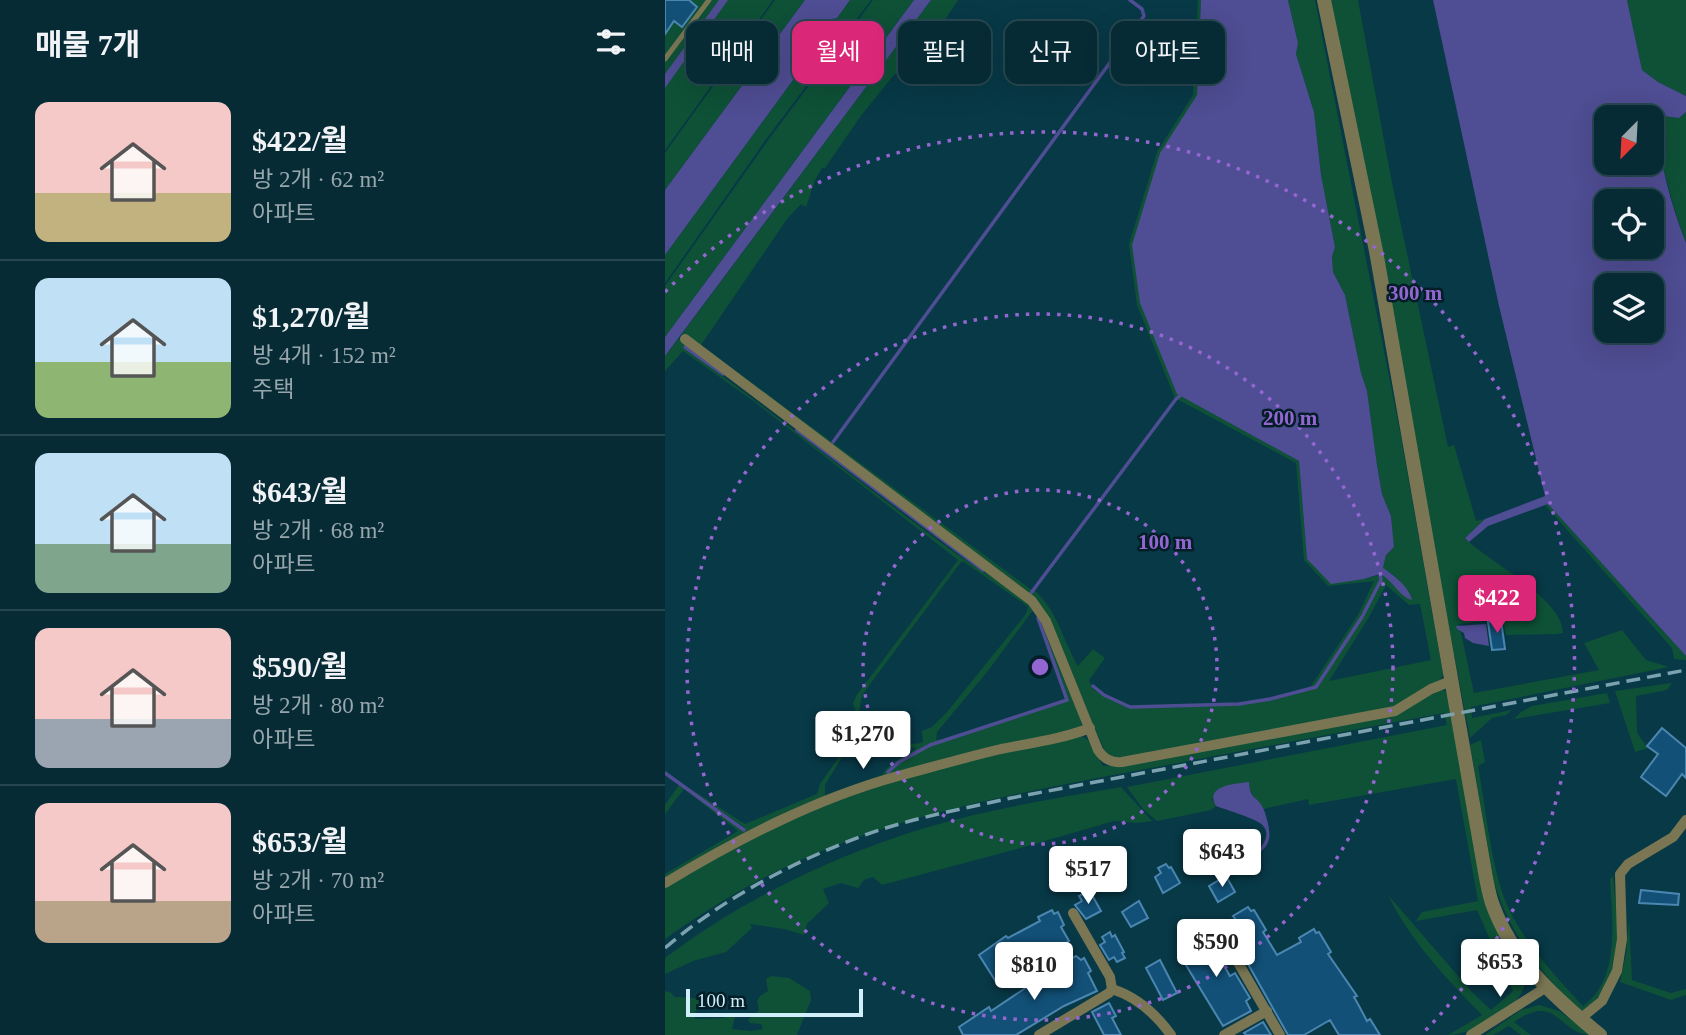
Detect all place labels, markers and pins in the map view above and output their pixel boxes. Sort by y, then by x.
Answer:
pin: $422 [1456,576,1538,635]
centre of rings [1028,655,1052,679]
pin: $1,270 [806,712,920,771]
pin: $643 [1181,830,1263,889]
pin: $517 [1047,846,1129,906]
pin: $590 [1175,920,1257,979]
pin: $653 [1459,940,1541,999]
pin: $810 [993,942,1075,1002]

